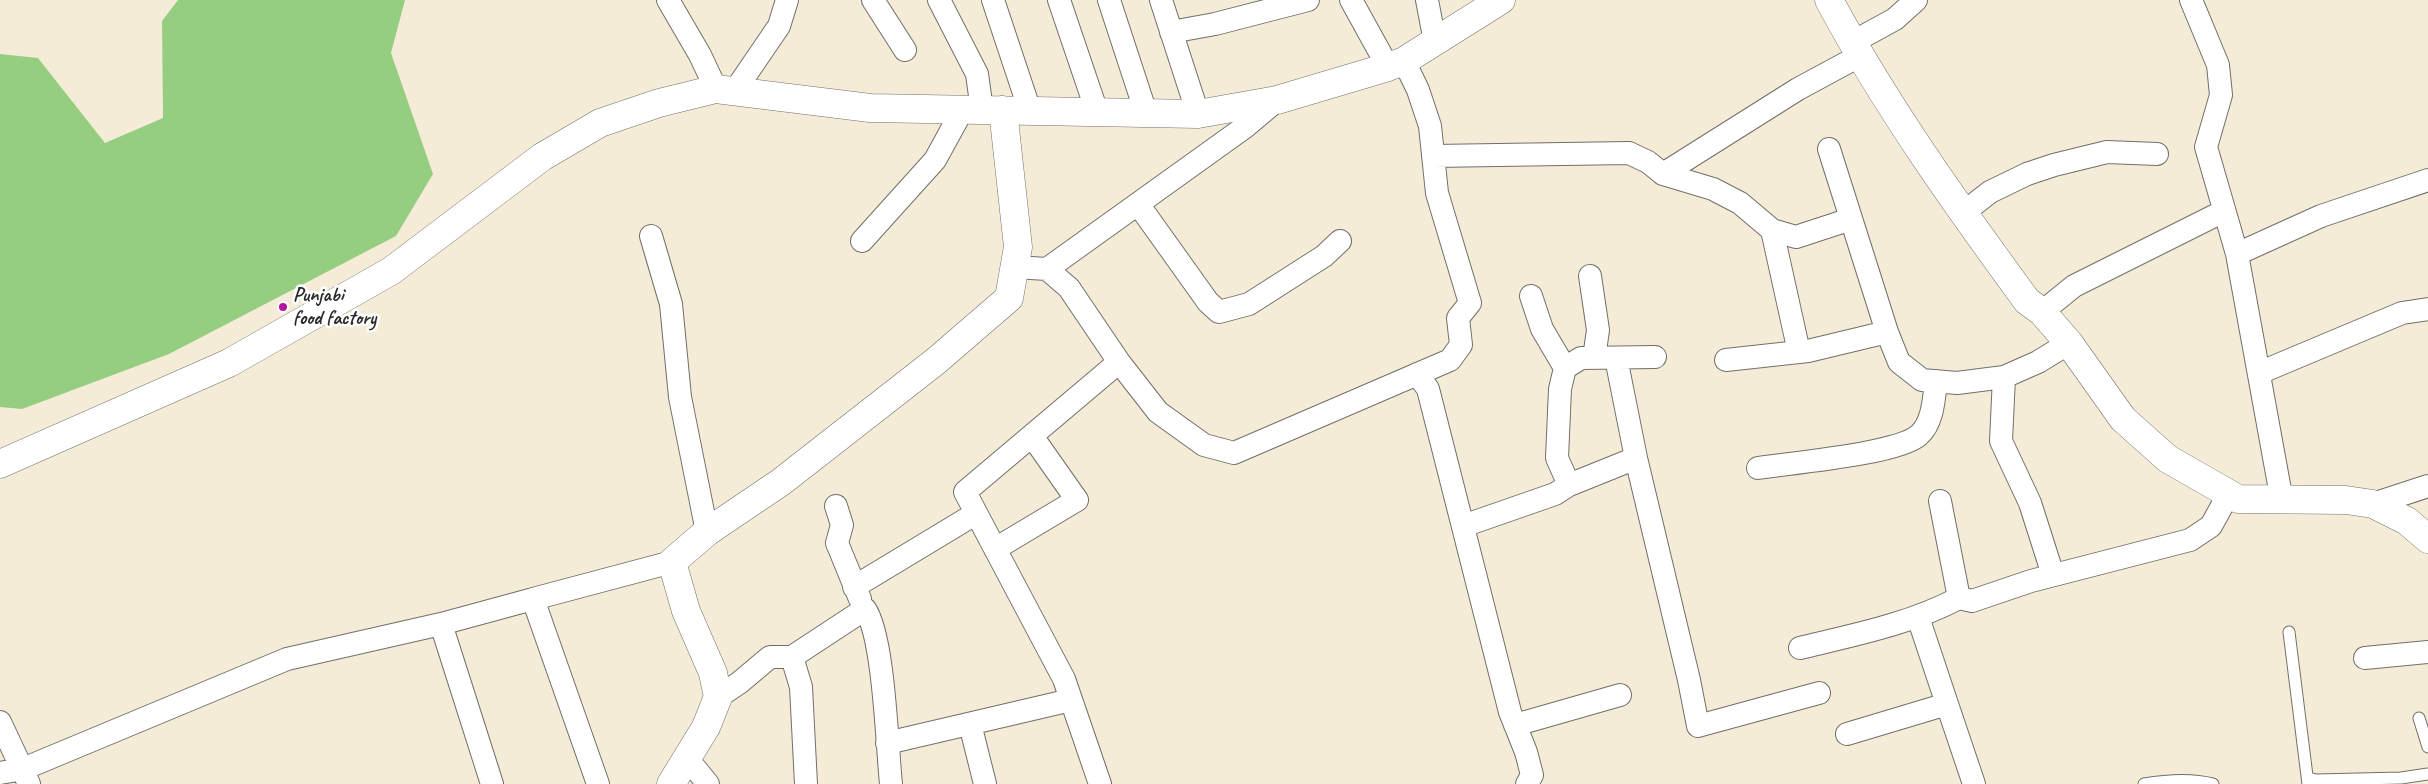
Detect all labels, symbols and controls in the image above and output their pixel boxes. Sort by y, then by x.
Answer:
place label: Punjabi food factory [293,284,376,331]
marker: Punjabi food factory [277,301,289,313]

